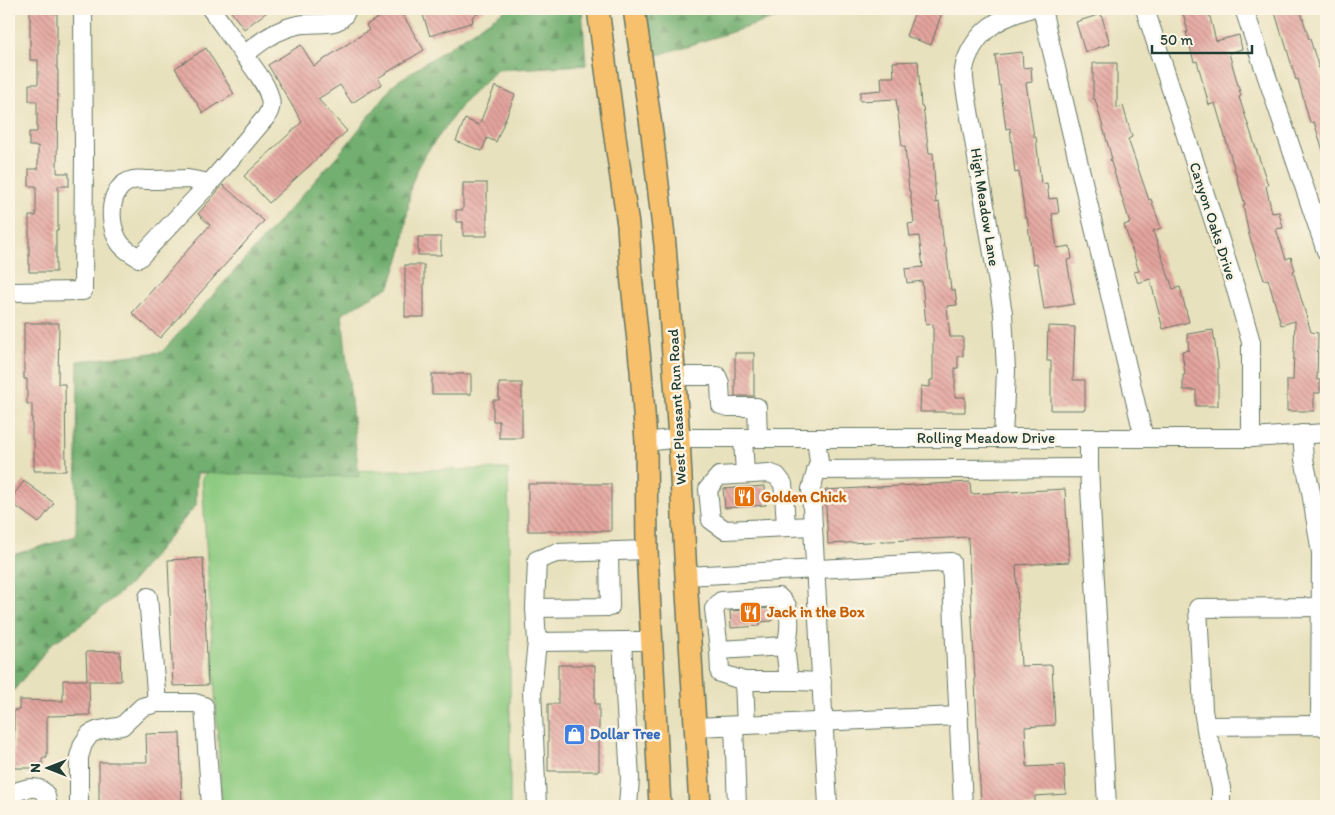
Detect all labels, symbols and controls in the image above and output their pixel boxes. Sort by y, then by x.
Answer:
scale bar [1152,22,1252,54]
text: 50 m [1160,31,1193,49]
street label: High Meadow Lane [967,147,1003,267]
street label: Canyon Oaks Drive [1185,160,1241,282]
street label: West Pleasant Run Road [664,329,690,485]
street label: Rolling Meadow Drive [917,429,1055,447]
restaurant icon: Golden Chick [733,485,757,509]
place label: Golden Chick [761,488,847,506]
restaurant icon: Jack in the Box [739,600,763,624]
place label: Jack in the Box [766,603,865,621]
shop icon: Dollar Tree [562,722,586,746]
place label: Dollar Tree [590,725,661,743]
north arrow [22,742,72,792]
text: N [27,763,44,773]

